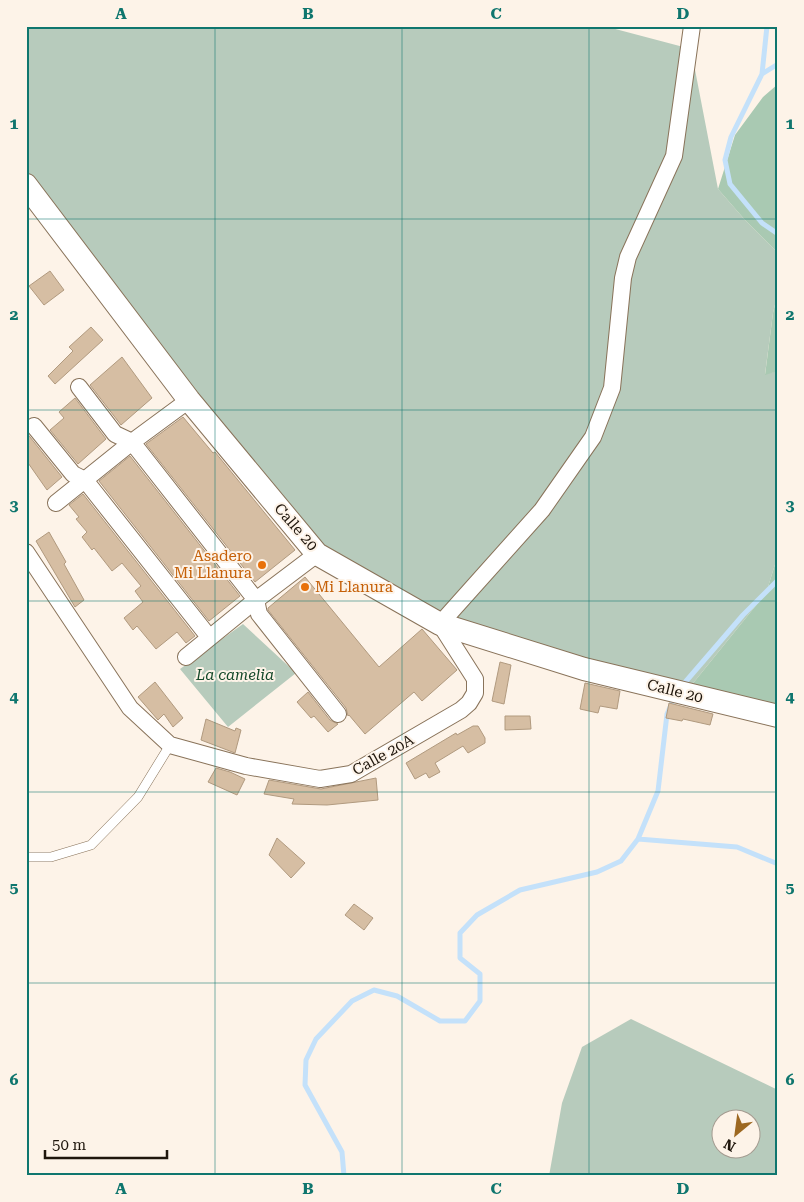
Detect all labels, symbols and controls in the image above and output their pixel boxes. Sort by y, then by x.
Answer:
text: A [115,4,127,23]
text: B [302,4,314,23]
text: C [490,4,502,23]
text: D [677,4,690,23]
text: 1 [10,114,19,133]
text: 1 [786,114,795,133]
text: 2 [10,305,19,324]
text: 2 [786,305,795,324]
text: 3 [10,496,19,515]
text: 3 [786,496,795,515]
street label: Calle 20 [271,500,321,554]
place label: Asadero Mi Llanura [174,547,252,582]
marker: Asadero Mi Llanura [256,559,268,571]
place label: Mi Llanura [315,578,393,596]
marker: Mi Llanura [299,581,311,593]
park label: La camelia [195,666,274,684]
street label: Calle 20 [645,675,705,707]
text: 4 [10,687,19,706]
text: 4 [786,687,795,706]
street label: Calle 20A [349,731,417,779]
text: 5 [10,878,19,897]
text: 5 [786,878,795,897]
text: 6 [10,1070,19,1089]
text: 6 [786,1070,795,1089]
north arrow [712,1110,762,1160]
scale bar [45,1127,168,1159]
text: 50 m [52,1136,87,1154]
text: N [721,1136,738,1155]
text: A [115,1179,127,1198]
text: B [302,1179,314,1198]
text: C [490,1179,502,1198]
text: D [677,1179,690,1198]

